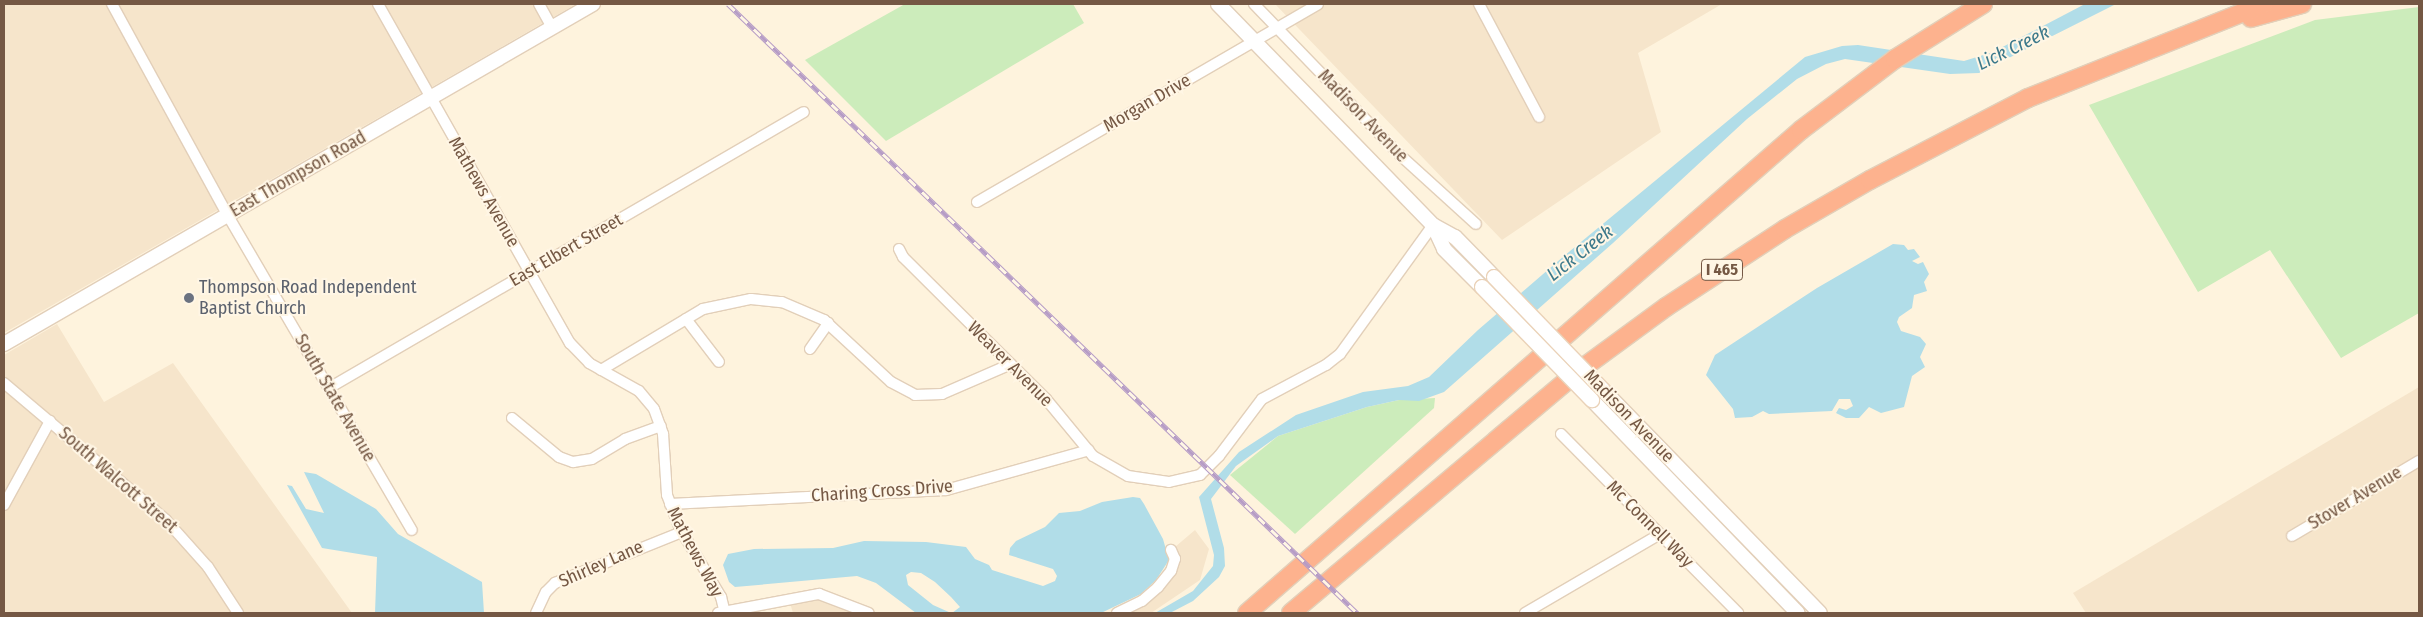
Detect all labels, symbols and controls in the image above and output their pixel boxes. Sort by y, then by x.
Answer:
water label: Lick Creek [1973,21,2053,75]
street label: Madison Avenue [1313,65,1413,167]
street label: Morgan Drive [1100,69,1194,137]
street label: East Thompson Road [226,126,370,222]
street label: Mathews Avenue [444,133,524,251]
street label: East Elbert Street [506,209,626,291]
water label: Lick Creek [1542,220,1618,286]
road number: I 465 [1701,256,1743,284]
place label: Thompson Road Independent Baptist Church [199,277,417,320]
marker: Thompson Road Independent Baptist Church [183,292,195,304]
street label: Weaver Avenue [963,317,1057,411]
street label: South State Avenue [290,330,380,466]
street label: Madison Avenue [1579,365,1679,467]
street label: South Walcott Street [54,422,182,538]
street label: Stover Avenue [2304,462,2406,534]
street label: Charing Cross Drive [810,475,954,507]
street label: Mc Connell Way [1602,476,1698,572]
street label: Mathews Way [662,503,728,601]
street label: Shirley Lane [555,536,647,592]

